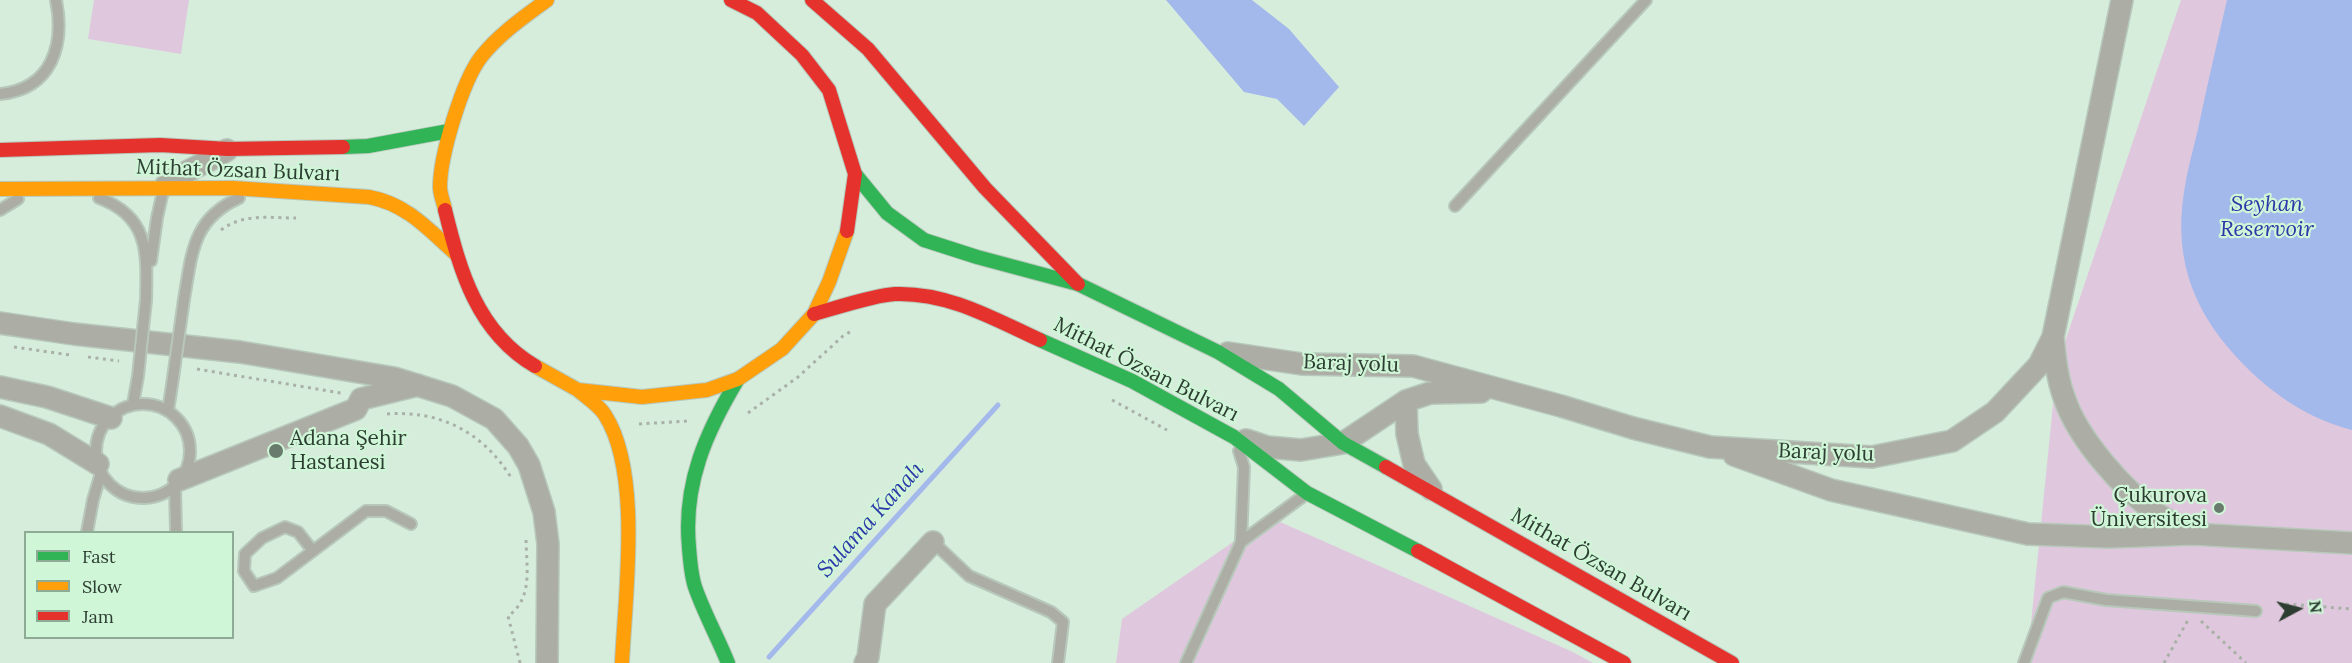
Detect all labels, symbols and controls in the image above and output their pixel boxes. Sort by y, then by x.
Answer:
street label: Mithat Özsan Bulvarı [136,155,340,187]
water label: Seyhan Reservoir [2220,192,2314,243]
street label: Mithat Özsan Bulvarı [1049,312,1243,428]
street label: Baraj yolu [1303,350,1399,378]
place label: Adana Şehir Hastanesi [290,426,407,476]
street label: Baraj yolu [1778,439,1874,467]
marker: Adana Şehir Hastanesi [267,442,285,460]
water label: Sulama Kanalı [812,457,930,583]
place label: Çukurova Üniversitesi [2090,483,2207,533]
marker: Çukurova Üniversitesi [2212,501,2226,515]
street label: Mithat Özsan Bulvarı [1506,503,1696,627]
legend [24,531,234,639]
text: Fast [82,545,116,568]
text: Slow [82,575,122,598]
north arrow [2268,579,2328,639]
text: N [2305,599,2327,614]
text: Jam [82,605,114,628]

